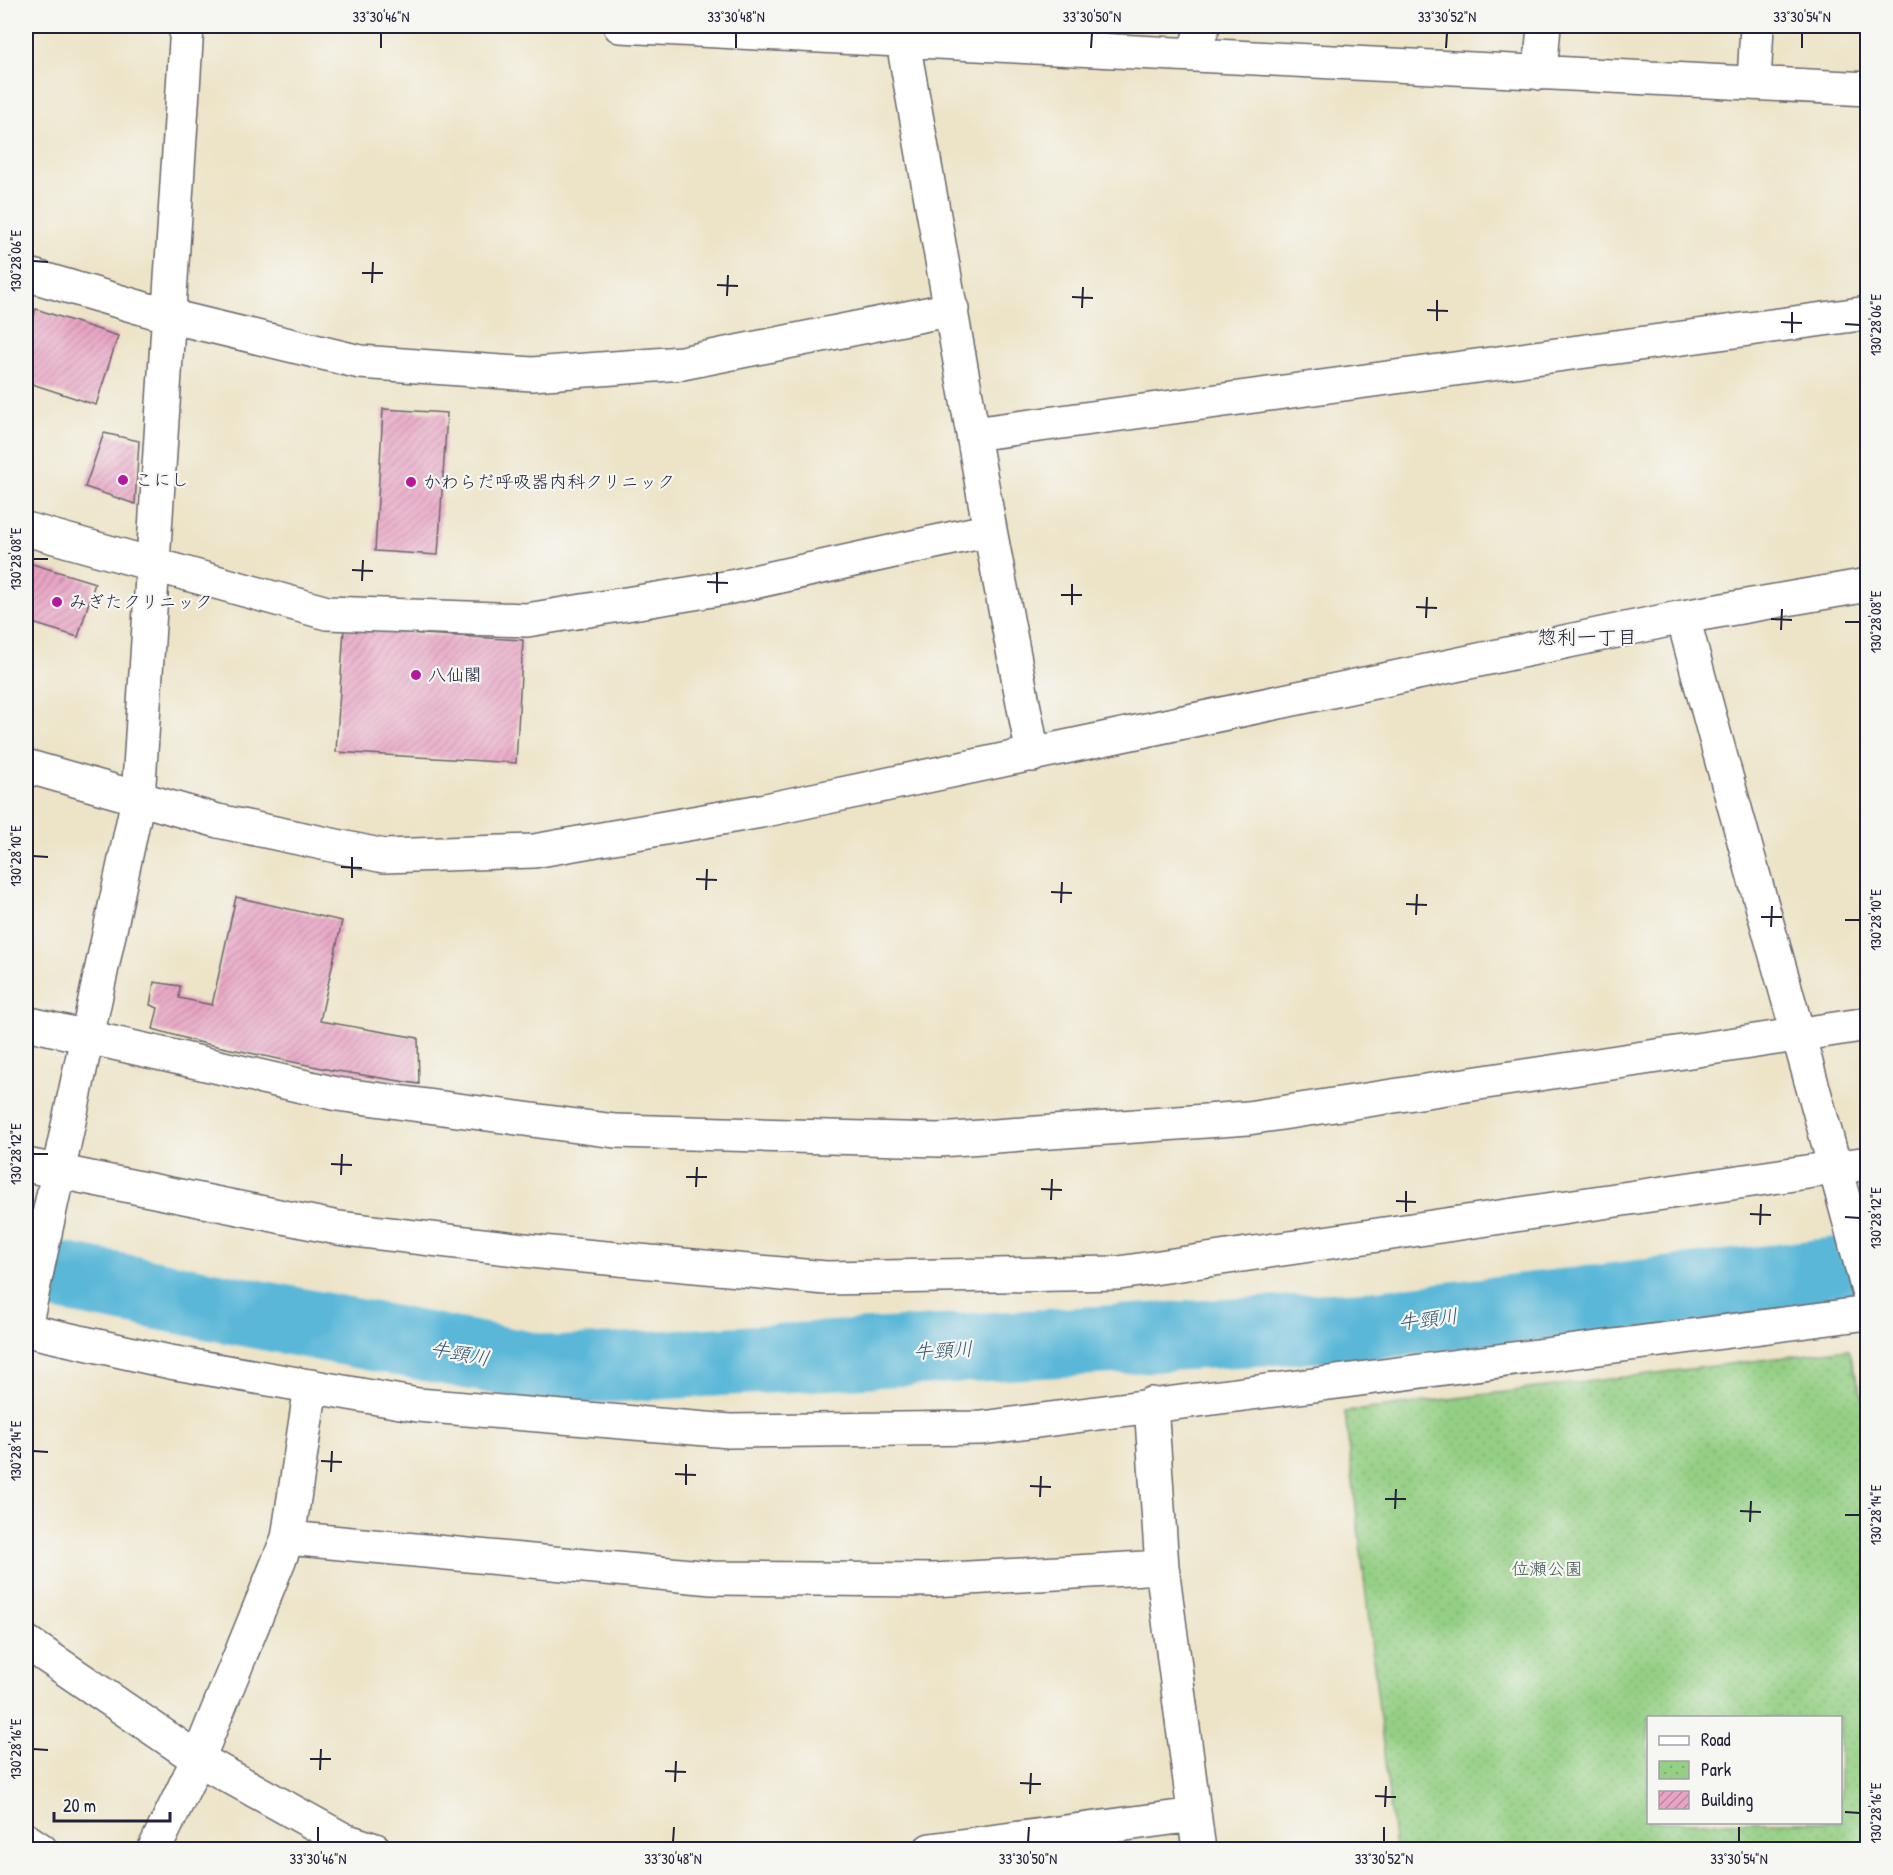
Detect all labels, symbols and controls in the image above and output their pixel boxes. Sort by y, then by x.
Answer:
text: 33°30'46"N [353,6,409,27]
text: 33°30'48"N [707,6,765,27]
text: 33°30'50"N [1063,6,1121,27]
text: 33°30'52"N [1418,6,1476,27]
text: 33°30'54"N [1773,6,1831,27]
text: 130°28'06"E [5,230,26,292]
text: 130°28'06"E [1865,294,1886,356]
place label: こにし [135,467,189,492]
place label: かわらだ呼吸器内科クリニック [423,469,675,494]
marker: こにし [116,473,130,487]
marker: かわらだ呼吸器内科クリニック [404,475,418,489]
text: 130°28'08"E [5,527,26,590]
place label: みぎたクリニック [69,589,213,614]
text: 130°28'08"E [1865,590,1886,653]
marker: みぎたクリニック [50,595,64,609]
district label: 惣利一丁目 [1537,623,1637,650]
place label: 八仙閣 [428,662,482,687]
marker: 八仙閣 [409,668,423,682]
text: 130°28'10"E [5,825,26,887]
text: 130°28'10"E [1865,889,1886,951]
text: 130°28'12"E [5,1123,26,1185]
text: 130°28'12"E [1865,1187,1886,1249]
water label: 牛頸川 [1397,1301,1459,1336]
water label: 牛頸川 [428,1334,492,1371]
water label: 牛頸川 [912,1334,974,1365]
text: 130°28'14"E [5,1420,26,1481]
text: 130°28'14"E [1865,1484,1886,1545]
park label: 位瀬公園 [1511,1556,1583,1581]
legend [1647,1716,1842,1824]
text: 130°28'16"E [5,1718,26,1779]
text: Road [1701,1727,1731,1752]
text: Park [1701,1757,1732,1782]
text: 130°28'16"E [1865,1782,1886,1843]
scale bar [54,1785,170,1823]
text: Building [1701,1787,1753,1812]
text: 20 m [63,1793,96,1818]
text: 33°30'46"N [290,1848,346,1869]
text: 33°30'48"N [644,1848,702,1869]
text: 33°30'50"N [999,1848,1057,1869]
text: 33°30'52"N [1355,1848,1413,1869]
text: 33°30'54"N [1710,1848,1768,1869]

